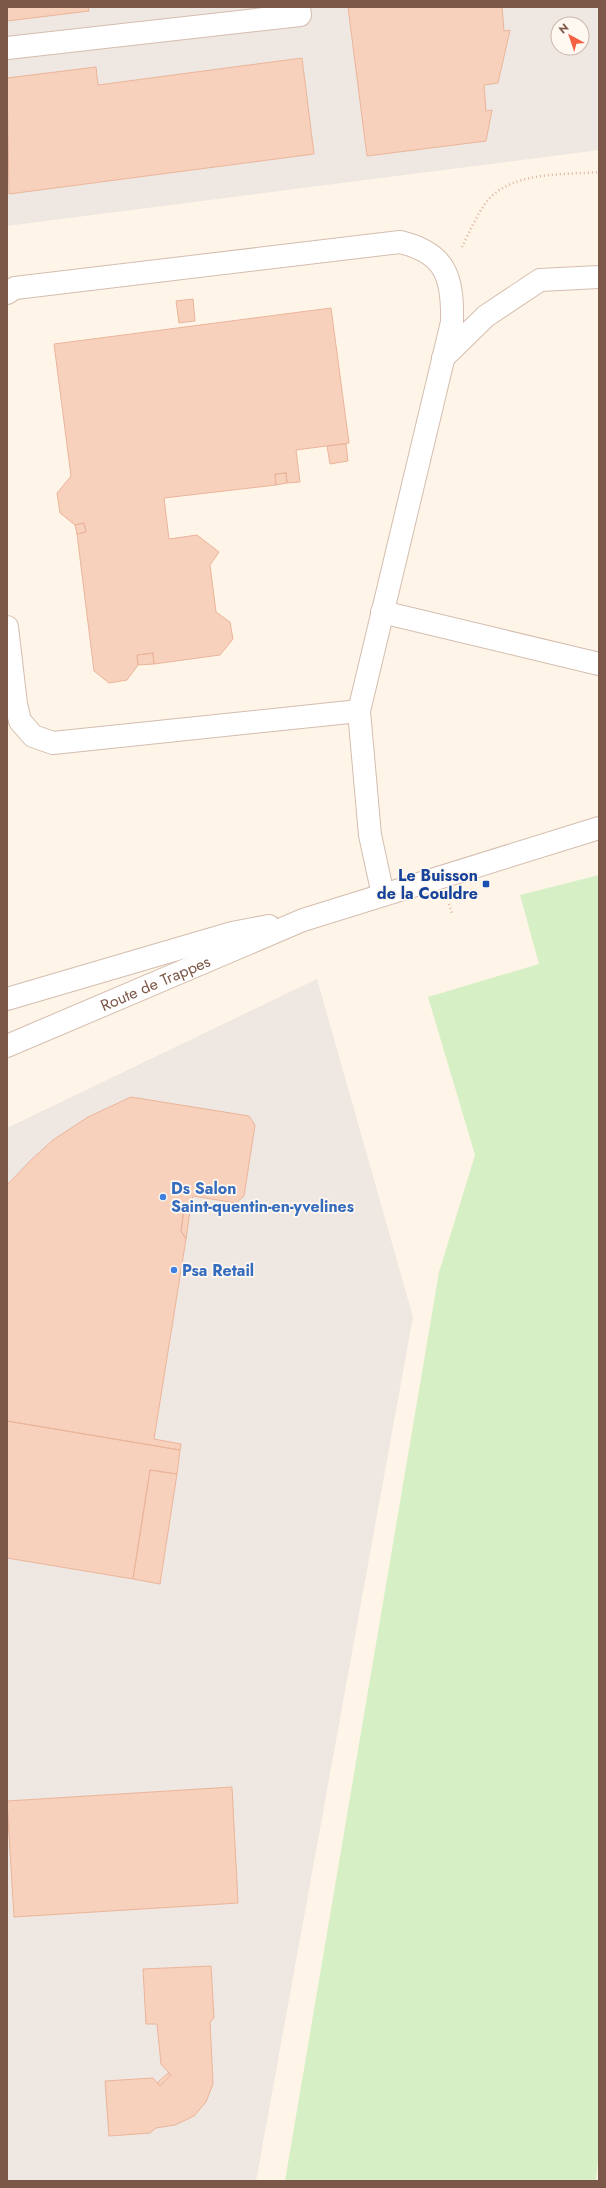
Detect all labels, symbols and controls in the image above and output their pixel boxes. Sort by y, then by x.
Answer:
north arrow [550,16,590,56]
text: N [555,19,572,37]
place label: Le Buisson de la Couldre [377,864,478,905]
marker: Le Buisson de la Couldre [481,879,491,889]
street label: Route de Trappes [97,949,214,1017]
place label: Ds Salon Saint-quentin-en-yvelines [171,1177,354,1218]
marker: Ds Salon Saint-quentin-en-yvelines [158,1192,168,1202]
place label: Psa Retail [182,1259,254,1282]
marker: Psa Retail [169,1265,179,1275]

